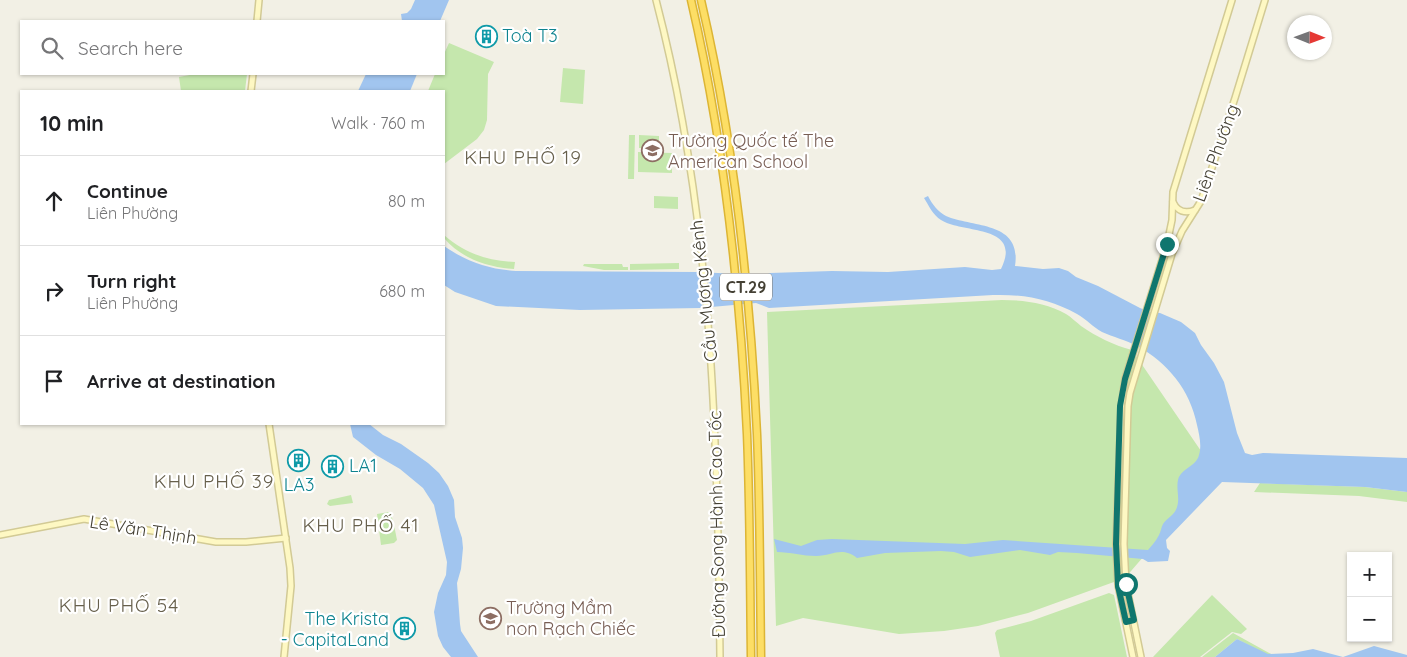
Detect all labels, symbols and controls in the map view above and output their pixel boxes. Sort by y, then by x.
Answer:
north arrow [1287,15,1332,60]
search box [20,20,445,75]
building icon: Toà T3 [474,24,498,48]
place label: Toà T3 [502,24,558,47]
icon: search [38,34,66,62]
text: Search here [78,36,183,60]
street label: Liên Phường [1187,101,1244,205]
text: 10 min [40,110,104,136]
text: Walk · 760 m [331,113,425,133]
place label: Trường Quốc tế The American School [668,129,834,173]
school or university icon: Trường Quốc tế The American School [640,139,664,163]
district label: KHU PHỐ 19 [464,145,582,169]
text: Continue [87,179,168,203]
icon: ahead [40,187,68,215]
text: 80 m [388,191,425,211]
text: Liên Phường [87,203,178,223]
street label: Cầu Mương Kênh [685,219,722,363]
route end [1156,233,1179,256]
text: Turn right [87,269,176,293]
road number: CT.29 [720,274,772,300]
icon: right [40,277,68,305]
text: 680 m [379,281,425,301]
text: Liên Phường [87,293,178,313]
icon: arrive [40,367,68,395]
text: Arrive at destination [87,369,276,393]
street label: Đường Song Hành Cao Tốc [703,410,730,638]
building icon: LA3 [287,448,311,472]
building icon: LA1 [321,454,345,478]
place label: LA1 [349,454,377,477]
district label: KHU PHỐ 39 [154,469,274,493]
place label: LA3 [284,473,314,496]
street label: Lê Văn Thịnh [88,510,198,549]
district label: KHU PHỐ 41 [303,513,419,537]
map controls [1347,552,1392,642]
button: + [1347,552,1392,597]
route start [1115,573,1138,596]
district label: KHU PHỐ 54 [59,593,179,617]
place label: Trường Mầm non Rạch Chiếc [506,596,635,640]
button: − [1347,597,1392,642]
school or university icon: Trường Mầm non Rạch Chiếc [478,606,502,630]
place label: The Krista - CapitaLand [281,607,389,651]
building icon: The Krista - CapitaLand [393,617,417,641]

